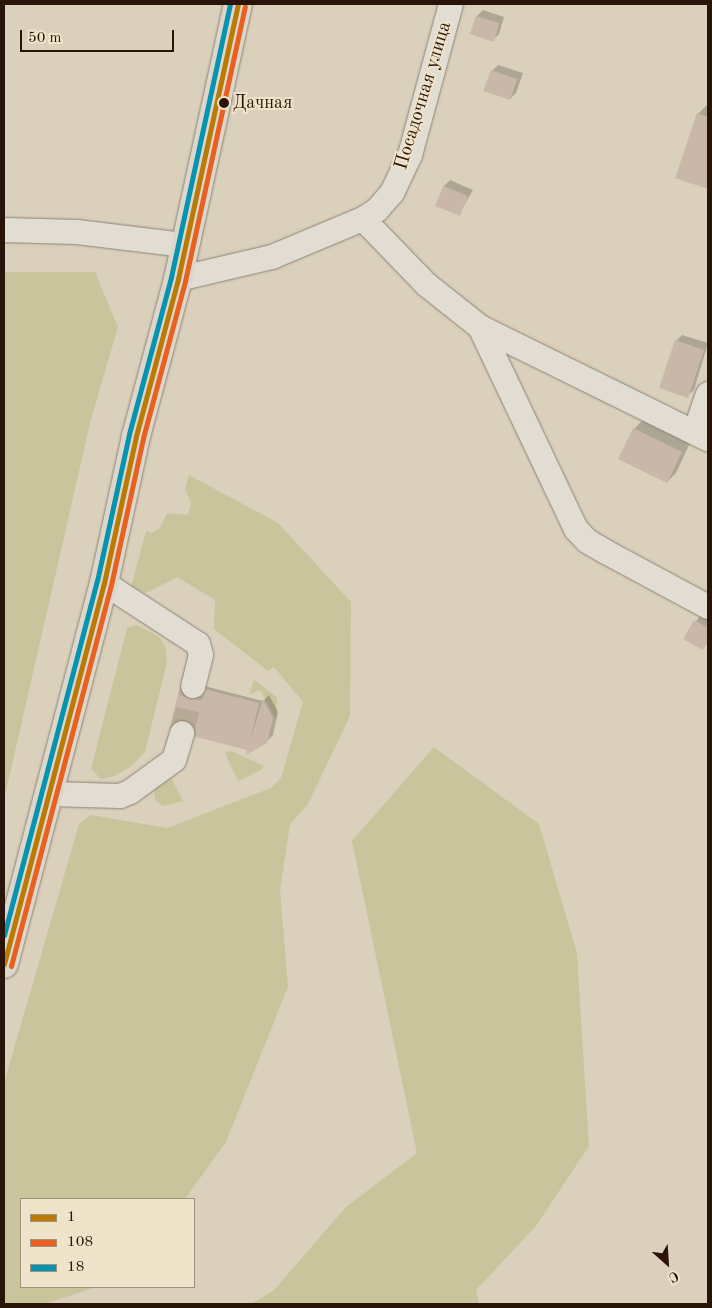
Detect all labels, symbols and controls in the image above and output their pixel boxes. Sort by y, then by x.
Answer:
street label: Посадочная улица [391,19,457,173]
scale bar [22,20,176,52]
text: 50 m [28,31,62,46]
place label: Дачная [233,92,292,114]
marker: Дачная [219,98,229,108]
legend [20,1198,195,1288]
text: 1 [67,1210,76,1225]
text: 108 [67,1235,93,1250]
north arrow [642,1238,692,1288]
text: 18 [67,1260,84,1275]
text: С [666,1268,681,1285]

